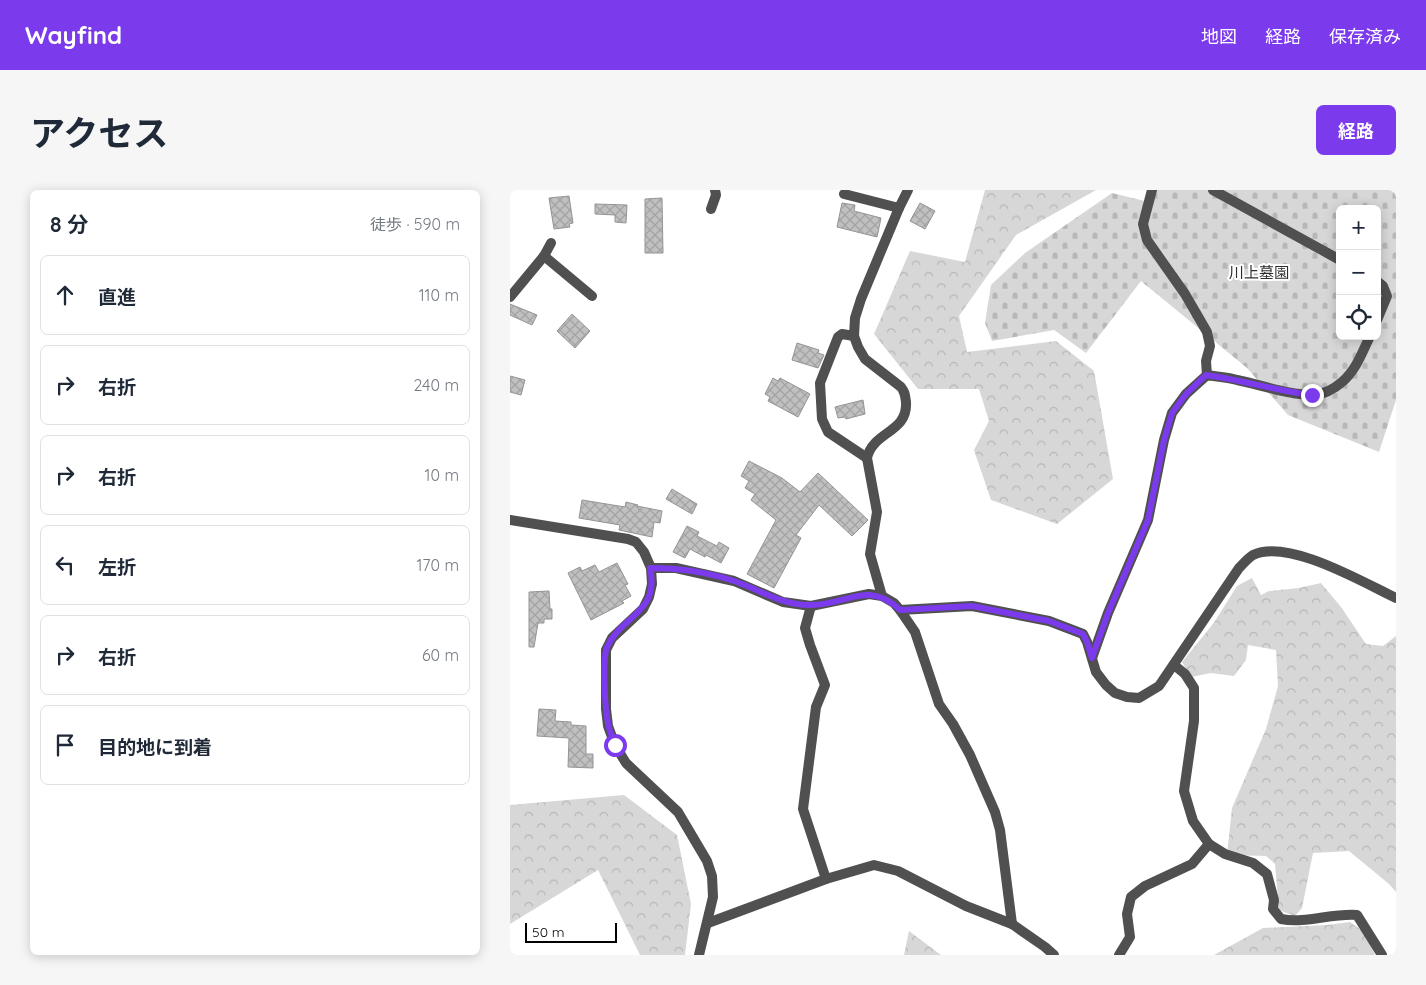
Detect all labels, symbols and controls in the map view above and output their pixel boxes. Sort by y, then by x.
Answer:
text: Wayfind [25,20,122,50]
text: 地図 [1201,25,1237,48]
text: 経路 [1265,25,1301,48]
text: 保存済み [1329,25,1401,48]
button: 経路 [1316,105,1396,155]
text: アクセス [30,111,168,155]
map controls [1336,205,1381,340]
button: + [1336,205,1381,250]
text: 8 分 [50,211,88,237]
text: 徒歩 · 590 m [370,214,460,234]
button: − [1336,250,1381,295]
park label: 川上墓園 [1229,263,1289,282]
icon: ahead [51,281,79,309]
text: 直進 [98,285,136,309]
text: 110 m [419,285,459,305]
button: locate [1336,295,1381,340]
icon: right [51,371,79,399]
text: 右折 [98,375,136,399]
text: 240 m [413,375,459,395]
route end [1301,384,1324,407]
icon: right [51,461,79,489]
text: 右折 [98,465,136,489]
text: 10 m [425,465,459,485]
icon: left [51,551,79,579]
text: 左折 [98,555,136,579]
text: 170 m [416,555,459,575]
icon: right [51,641,79,669]
text: 右折 [98,645,136,669]
text: 60 m [422,645,459,665]
icon: arrive [51,731,79,759]
route start [604,734,627,757]
text: 目的地に到着 [98,735,212,759]
scale bar [525,920,618,943]
text: 50 m [532,923,565,941]

